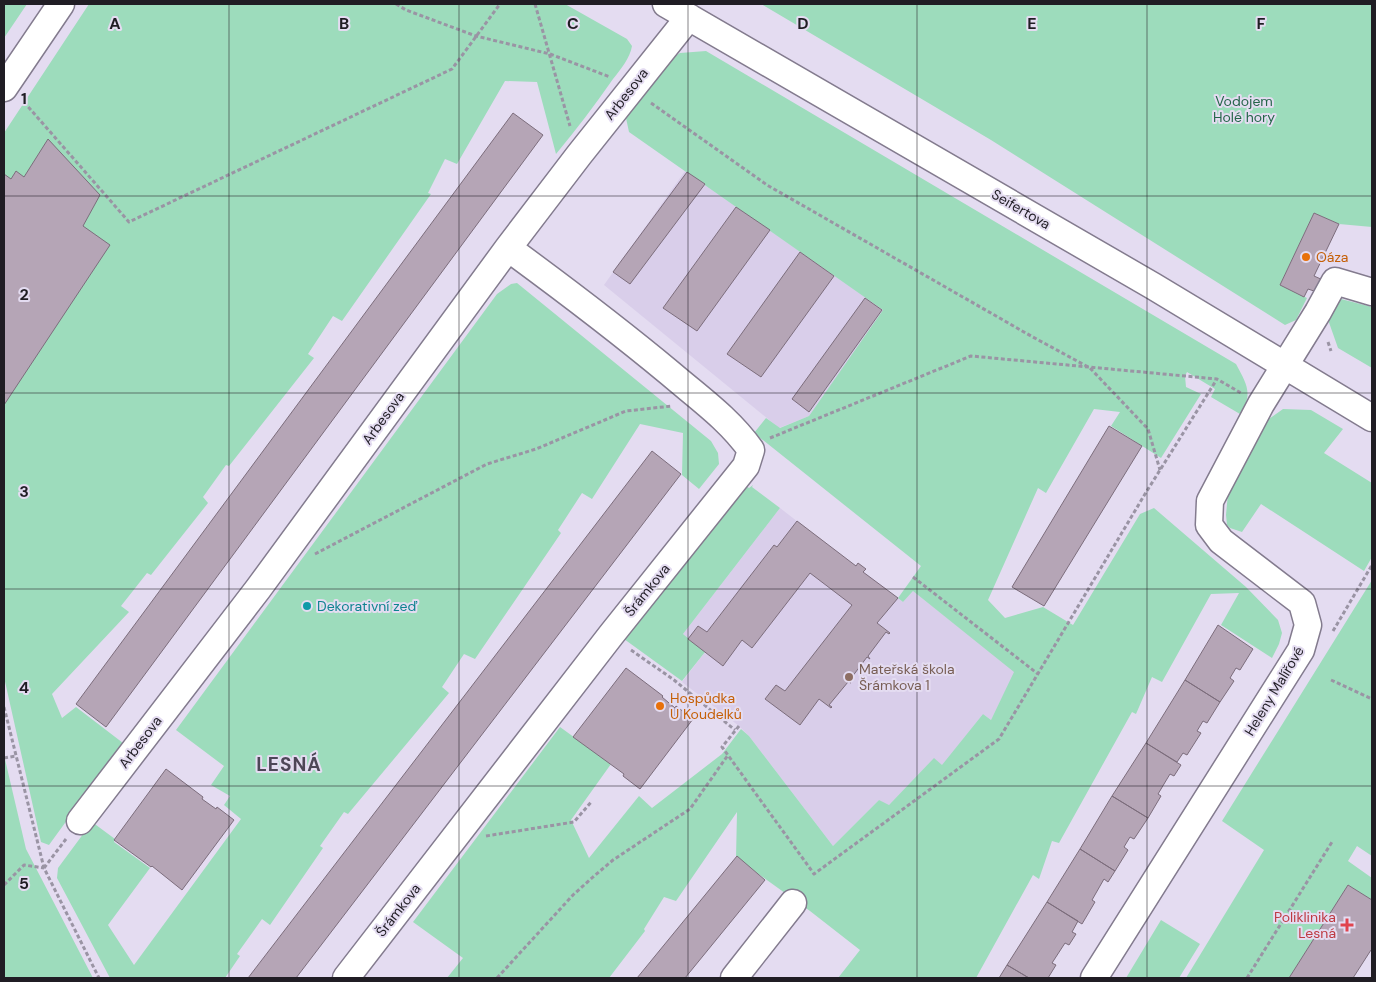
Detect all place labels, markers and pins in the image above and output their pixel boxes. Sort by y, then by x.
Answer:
place label: Oáza [1316,248,1348,266]
marker: Oáza [1300,251,1312,263]
place label: Dekorativní zeď [317,597,418,615]
marker: Dekorativní zeď [301,600,313,612]
place label: Mateřská škola Šrámkova 1 [859,660,955,694]
marker: Mateřská škola Šrámkova 1 [843,671,855,683]
place label: Hospůdka U Koudelků [670,689,742,723]
marker: Hospůdka U Koudelků [654,700,666,712]
place label: Poliklinika Lesná [1274,908,1336,942]
marker: Poliklinika Lesná [1340,918,1354,932]

